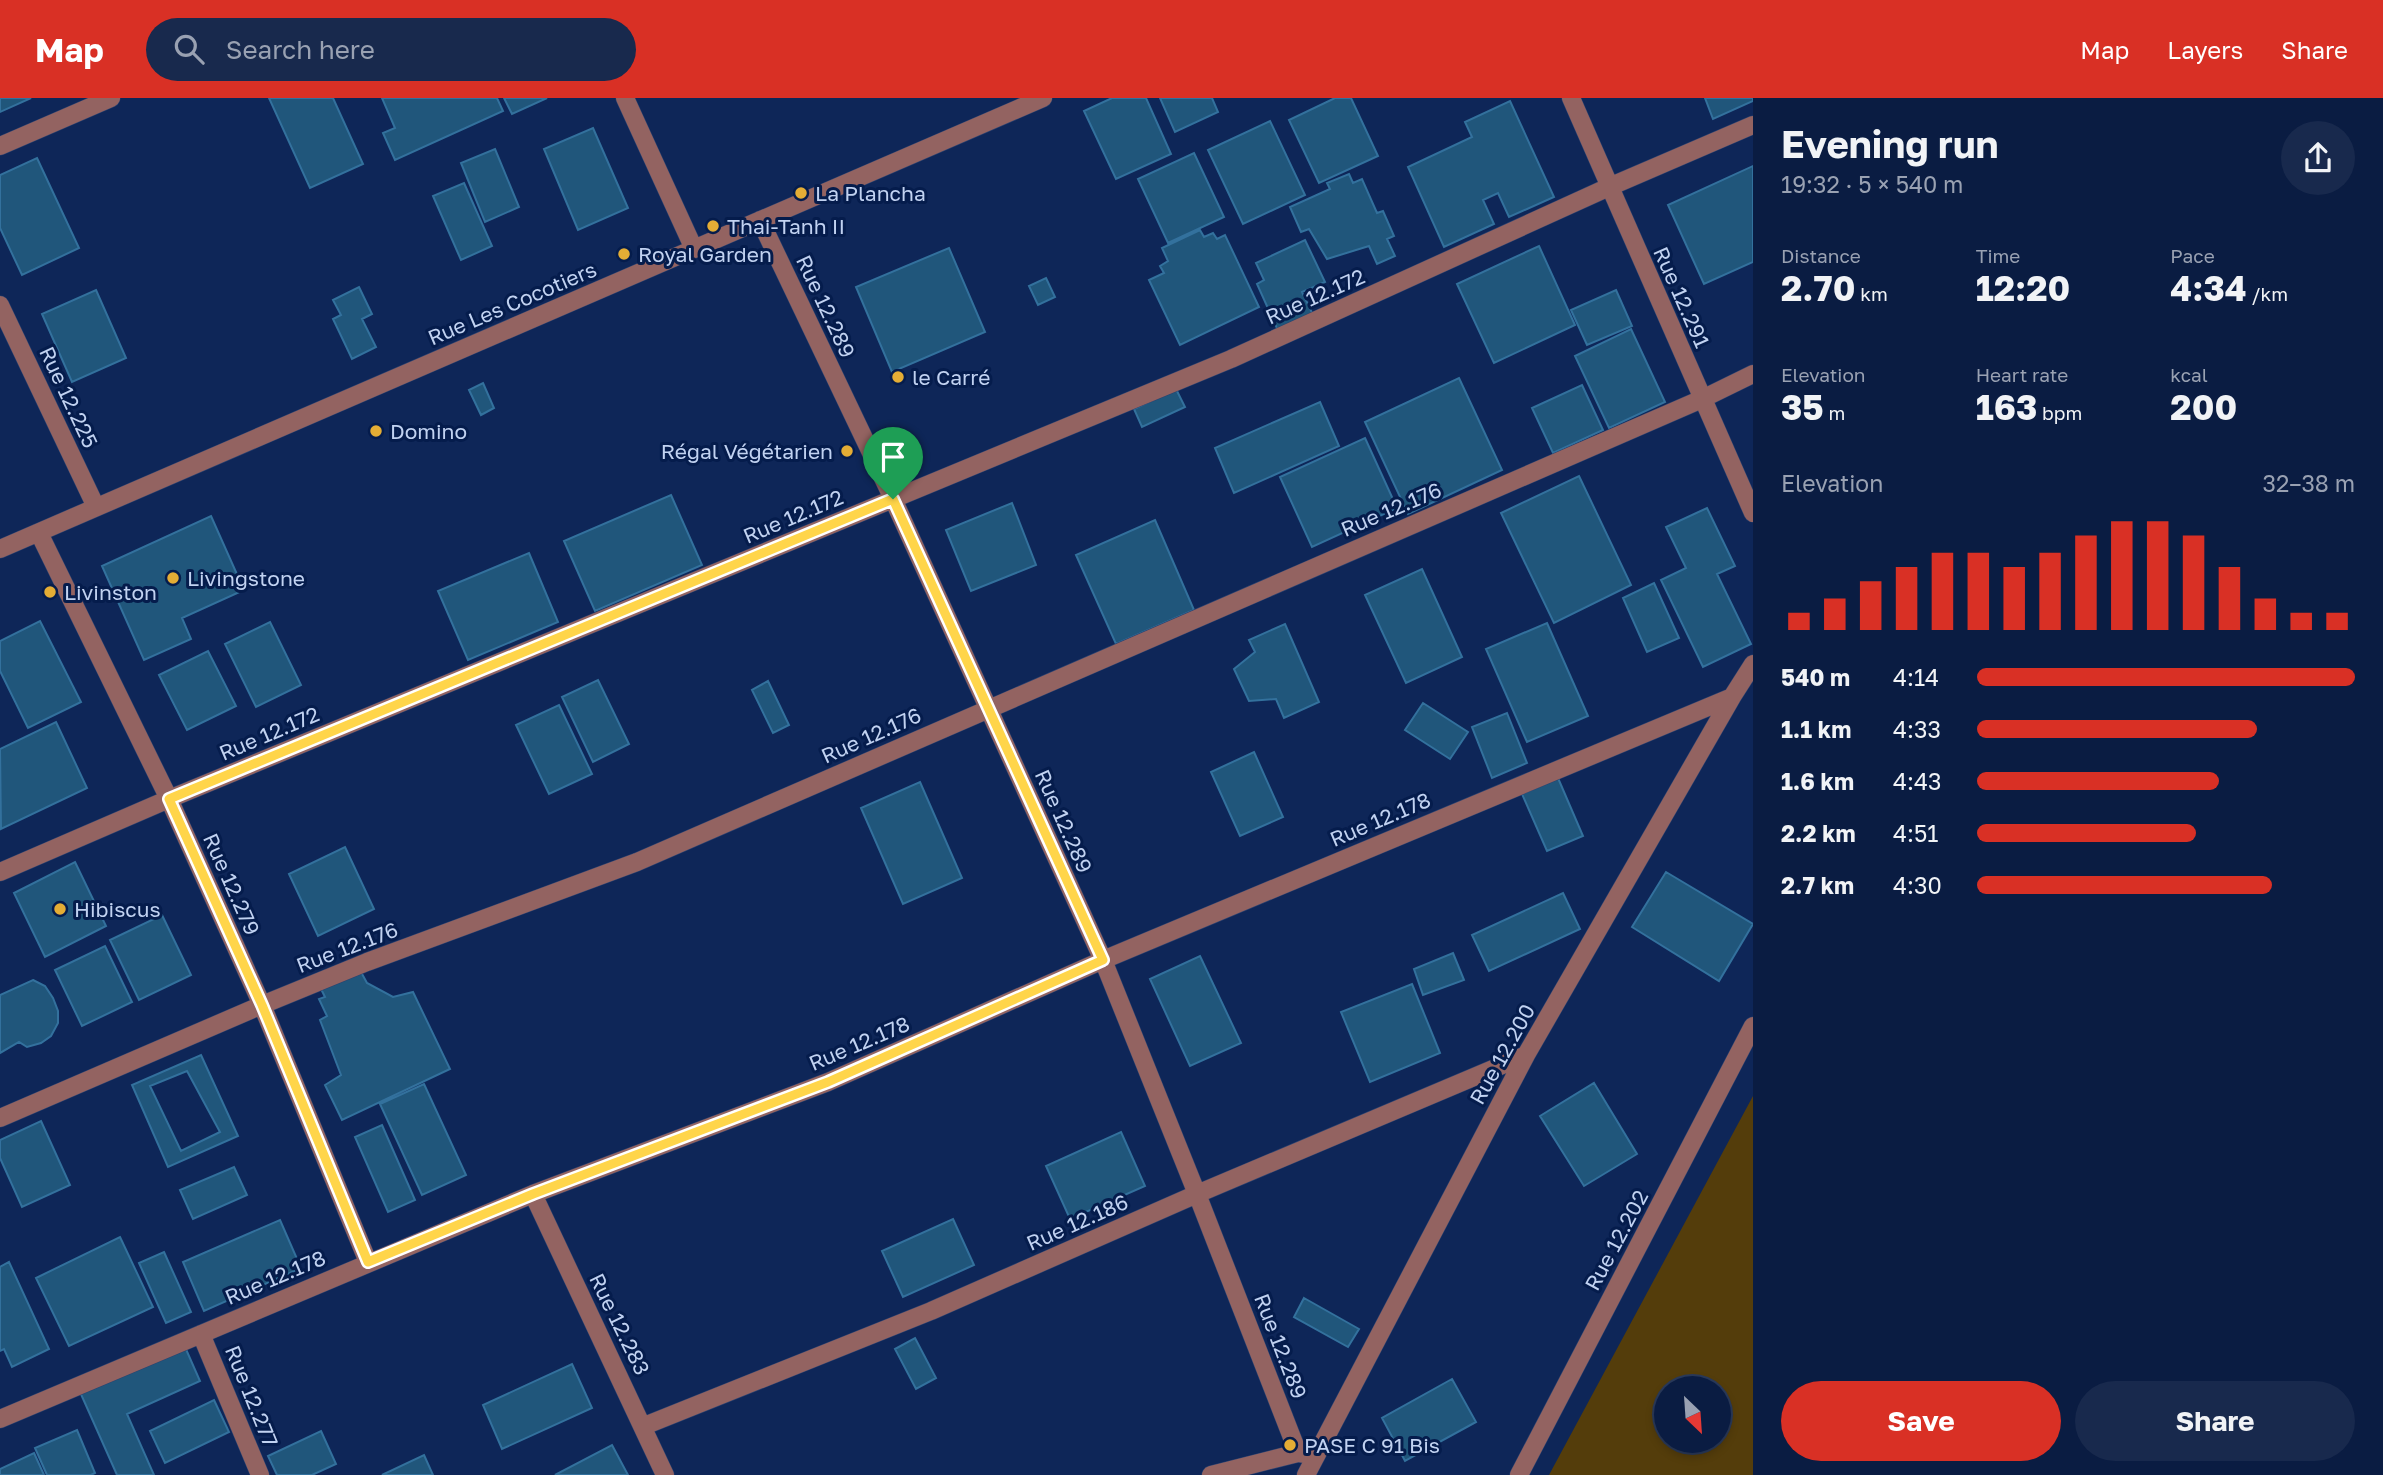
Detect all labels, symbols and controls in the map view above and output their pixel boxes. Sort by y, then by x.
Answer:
search box [146,18,636,81]
text: Map [35,30,104,69]
icon: search [170,30,208,68]
text: Search here [226,34,375,65]
text: Map [2080,35,2129,64]
text: Layers [2167,35,2243,64]
text: Share [2281,35,2348,64]
text: Evening run [1781,121,1999,166]
button: share [2281,121,2355,195]
text: 19:32 · 5 × 540 m [1781,170,1963,198]
place label: La Plancha [815,180,926,206]
marker: La Plancha [793,185,809,201]
place label: Thai-Tanh II [727,213,845,239]
marker: Thai-Tanh II [705,218,721,234]
place label: Royal Garden [638,241,772,267]
street label: Rue 12.291 [1648,243,1716,351]
text: Distance [1781,244,1861,267]
text: Time [1976,244,2020,267]
text: Pace [2170,244,2215,267]
marker: Royal Garden [616,246,632,262]
street label: Rue 12.289 [791,250,861,362]
street label: Rue Les Cocotiers [424,256,600,350]
street label: Rue 12.172 [1261,263,1369,329]
text: 2.70 [1781,267,1855,309]
text: 12:20 [1976,267,2070,309]
text: 4:34 [2170,267,2247,309]
text: km [1855,282,1888,305]
text: /km [2247,282,2288,305]
street label: Rue 12.225 [34,342,104,452]
text: Elevation [1781,363,1866,386]
text: Heart rate [1976,363,2068,386]
text: kcal [2170,363,2208,386]
place label: le Carré [912,364,990,390]
marker: le Carré [890,369,906,385]
text: 35 [1781,386,1824,428]
text: 163 [1976,386,2037,428]
text: 200 [2170,386,2237,428]
text: m [1824,401,1845,424]
text: bpm [2037,401,2082,424]
place label: Domino [390,418,467,444]
marker: Domino [368,423,384,439]
pin [863,427,923,499]
place label: Régal Végétarien [661,438,833,464]
icon: arrive [874,438,912,476]
marker: Régal Végétarien [839,443,855,459]
text: Elevation [1781,469,1883,497]
text: 32–38 m [2262,469,2355,497]
street label: Rue 12.176 [1337,476,1445,542]
street label: Rue 12.172 [739,483,847,549]
place label: Livingstone [187,565,305,591]
marker: Livingstone [165,570,181,586]
place label: Livinston [64,579,157,605]
marker: Livinston [42,584,58,600]
text: 540 m [1781,663,1850,691]
text: 4:14 [1893,663,1939,691]
street label: Rue 12.172 [215,700,323,766]
street label: Rue 12.176 [817,701,925,769]
text: 1.1 km [1781,715,1851,743]
text: 4:33 [1893,715,1941,743]
street label: Rue 12.289 [1030,765,1098,877]
text: 1.6 km [1781,767,1854,795]
text: 4:43 [1893,767,1941,795]
street label: Rue 12.178 [1326,786,1434,852]
text: 2.2 km [1781,819,1856,847]
text: 4:51 [1893,819,1938,847]
street label: Rue 12.279 [198,829,266,939]
text: 2.7 km [1781,871,1854,899]
text: 4:30 [1893,871,1942,899]
place label: Hibiscus [74,896,161,922]
marker: Hibiscus [52,901,68,917]
street label: Rue 12.176 [293,916,401,978]
street label: Rue 12.200 [1464,999,1540,1109]
street label: Rue 12.178 [805,1010,913,1076]
street label: Rue 12.202 [1579,1185,1653,1295]
street label: Rue 12.186 [1022,1188,1132,1256]
street label: Rue 12.178 [221,1244,329,1310]
street label: Rue 12.283 [584,1269,656,1379]
street label: Rue 12.289 [1249,1290,1313,1402]
street label: Rue 12.277 [220,1341,284,1451]
north arrow [1654,1376,1731,1452]
map controls [1654,1376,1731,1453]
button: Save [1781,1381,2061,1461]
button: Share [2075,1381,2355,1461]
place label: PASE C 91 Bis [1304,1432,1440,1458]
marker: PASE C 91 Bis [1282,1437,1298,1453]

